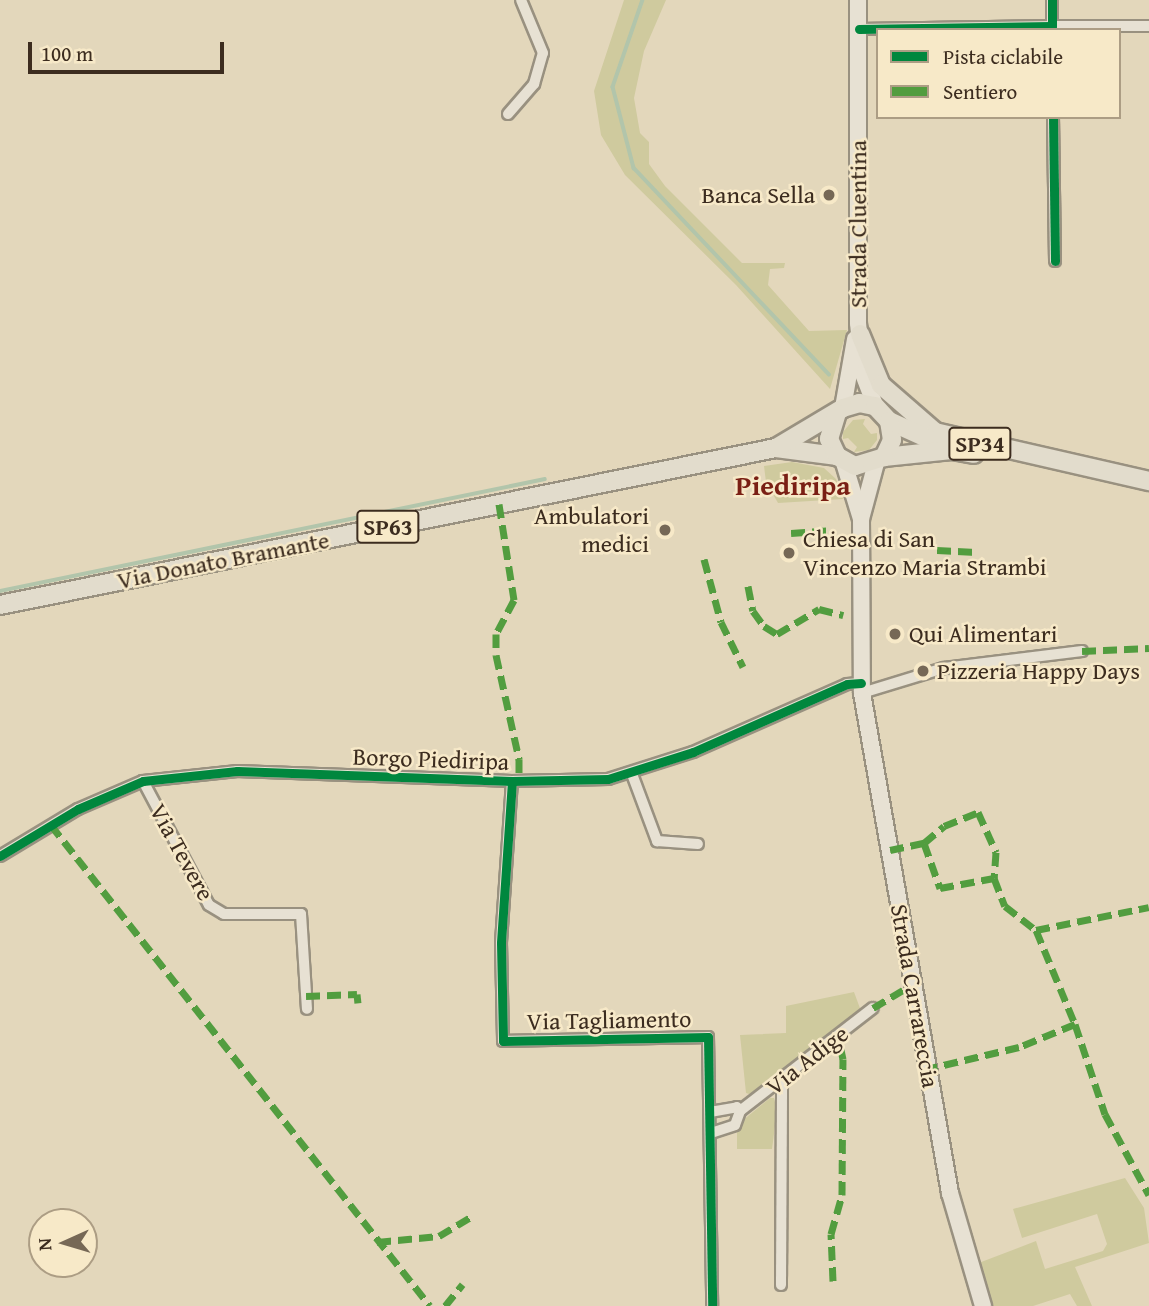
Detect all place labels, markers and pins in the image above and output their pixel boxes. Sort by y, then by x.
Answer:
place label: Banca Sella [702,181,815,209]
marker: Banca Sella [821,187,837,203]
place label: Ambulatori medici [534,502,649,558]
marker: Ambulatori medici [655,520,675,540]
place label: Chiesa di San Vincenzo Maria Strambi [803,525,1047,581]
marker: Chiesa di San Vincenzo Maria Strambi [781,545,797,561]
place label: Qui Alimentari [909,620,1057,648]
marker: Qui Alimentari [887,626,903,642]
place label: Pizzeria Happy Days [937,657,1140,685]
marker: Pizzeria Happy Days [915,663,931,679]

